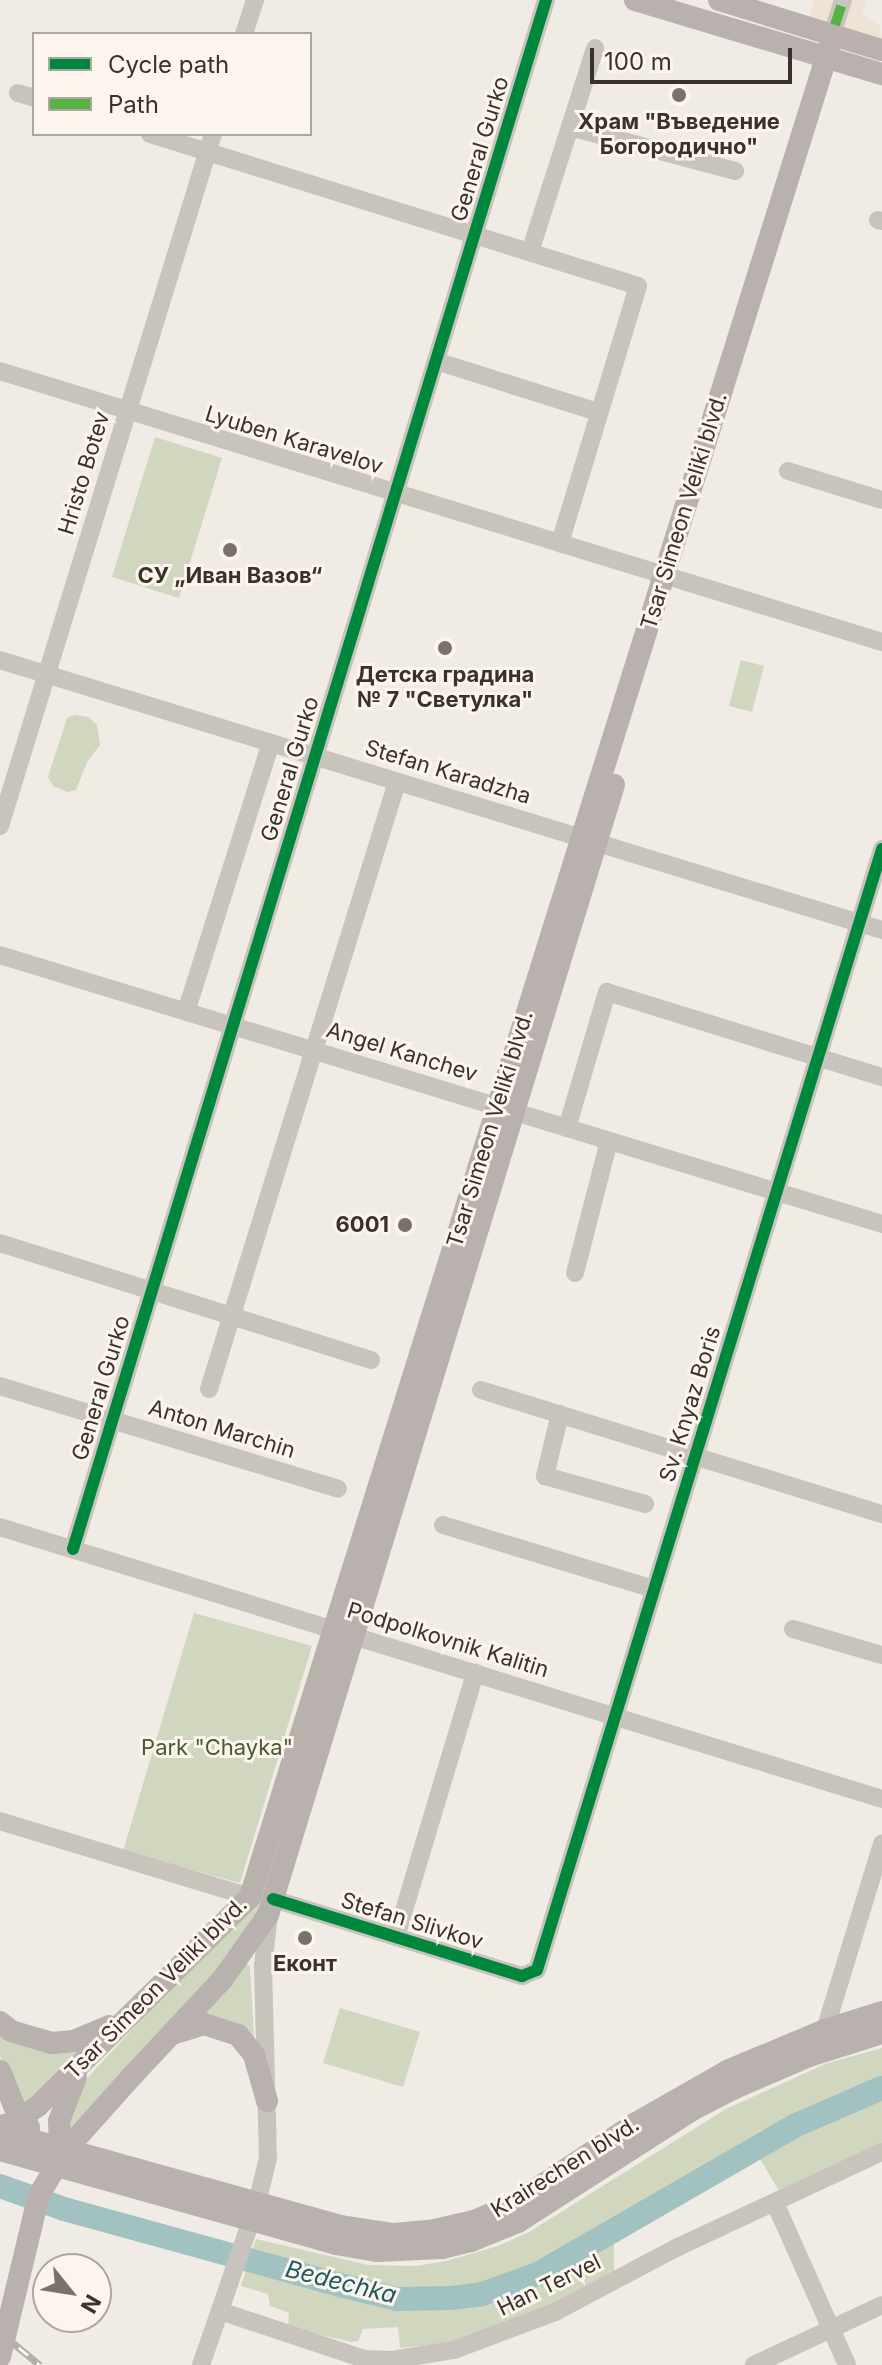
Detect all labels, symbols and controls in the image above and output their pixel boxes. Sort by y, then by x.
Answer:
legend [32,32,312,136]
scale bar [594,32,796,82]
text: 100 m [604,47,672,76]
text: Cycle path [108,50,229,79]
street label: General Gurko [445,73,515,225]
marker: Храм "Въведение Богородично" [670,86,688,104]
text: Path [108,90,159,119]
place label: Храм "Въведение Богородично" [578,108,780,160]
street label: Tsar Simeon Veliki blvd. [635,389,733,633]
street label: Lyuben Karavelov [202,400,386,480]
street label: Hristo Botev [53,408,115,538]
marker: СУ „Иван Вазов“ [221,541,239,559]
place label: СУ „Иван Вазов“ [138,563,322,589]
marker: Детска градина № 7 "Светулка" [436,639,454,657]
place label: Детска градина № 7 "Светулка" [356,661,534,712]
street label: General Gurko [255,693,325,845]
street label: Stefan Karadzha [362,734,534,810]
street label: Tsar Simeon Veliki blvd. [441,1007,539,1251]
street label: Angel Kanchev [323,1017,481,1087]
place label: 6001 [336,1212,389,1238]
marker: 6001 [396,1216,414,1234]
street label: General Gurko [66,1312,136,1464]
street label: Sv. Knyaz Boris [654,1323,726,1485]
street label: Anton Marchin [146,1394,298,1464]
street label: Podpolkovnik Kalitin [344,1597,552,1683]
park label: Park "Chayka" [141,1735,293,1761]
street label: Stefan Slivkov [338,1887,486,1955]
street label: Tsar Simeon Veliki blvd. [59,1891,253,2085]
marker: Еконт [296,1929,314,1947]
place label: Еконт [273,1951,337,1977]
street label: Krairechen blvd. [486,2111,644,2223]
street label: Han Tervel [493,2249,605,2321]
north arrow [32,2253,112,2333]
water label: Bedechka [283,2254,399,2310]
text: N [76,2290,107,2318]

